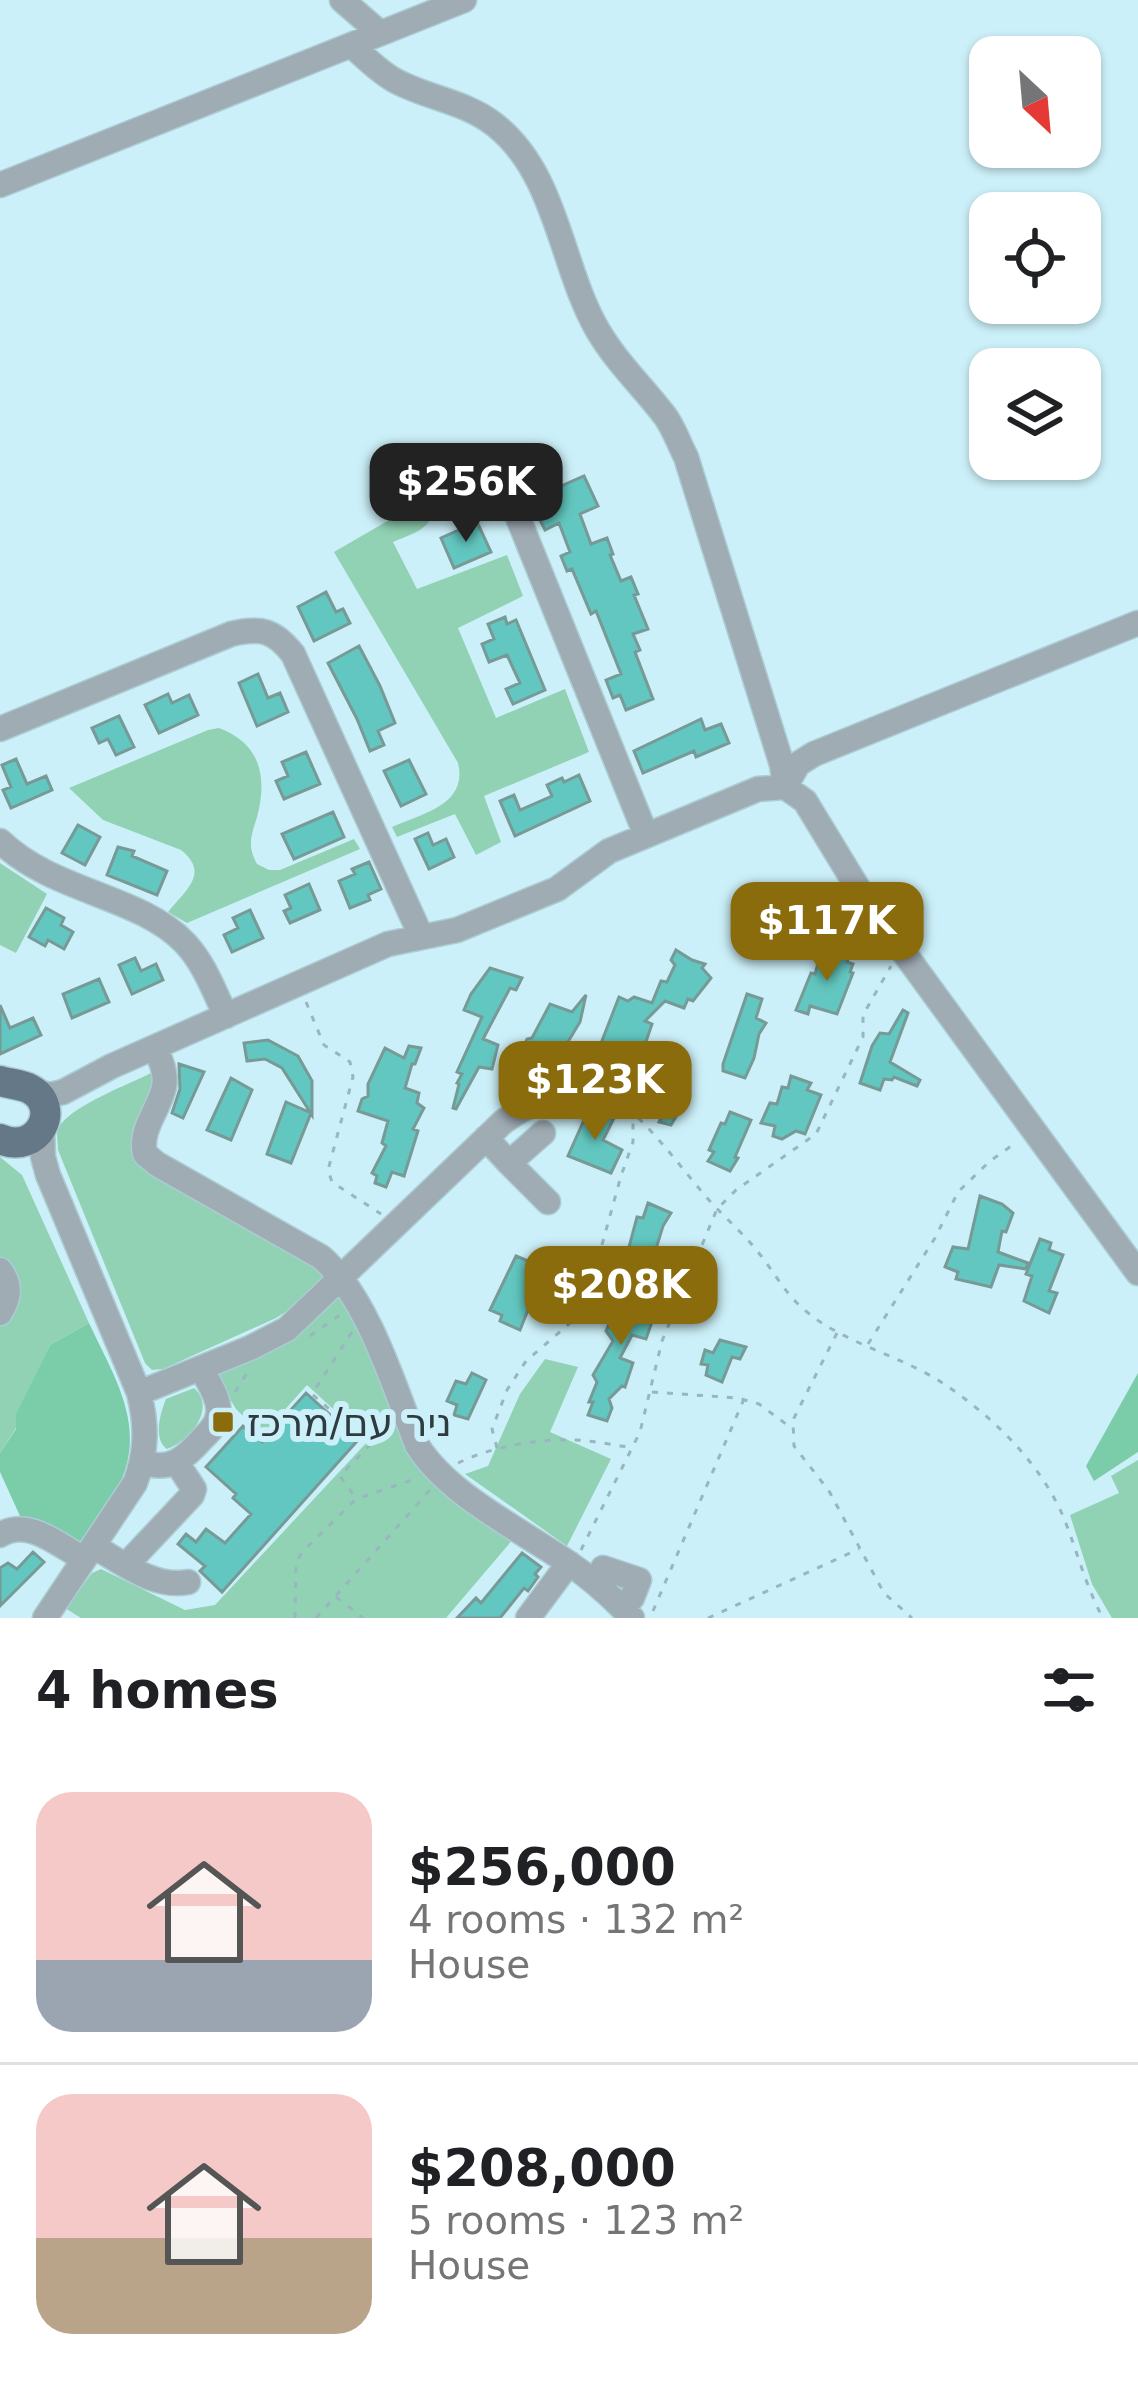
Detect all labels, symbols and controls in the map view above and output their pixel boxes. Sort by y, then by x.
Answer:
north arrow [969,36,1101,168]
map controls [969,36,1101,480]
button: locate [969,192,1101,324]
button: layers [969,348,1101,480]
pin: $256K [382,443,550,545]
text: $256K [397,459,535,504]
pin: $117K [743,882,911,984]
text: $117K [758,898,896,943]
pin: $123K [511,1041,679,1143]
text: $123K [526,1057,664,1102]
pin: $208K [537,1246,705,1348]
text: $208K [552,1262,690,1307]
place label: ניר עם/מרכז [247,1400,452,1445]
marker: ניר עם/מרכז [210,1409,236,1435]
icon: filters [1036,1657,1102,1723]
text: 4 homes [36,1661,279,1720]
text: $256,000 [408,1838,676,1897]
icon: home [132,1840,276,1984]
text: 4 rooms · 132 m² [408,1897,744,1942]
text: House [408,1942,530,1987]
text: $208,000 [408,2139,676,2198]
icon: home [132,2142,276,2286]
text: 5 rooms · 123 m² [408,2198,744,2243]
text: House [408,2243,530,2288]

